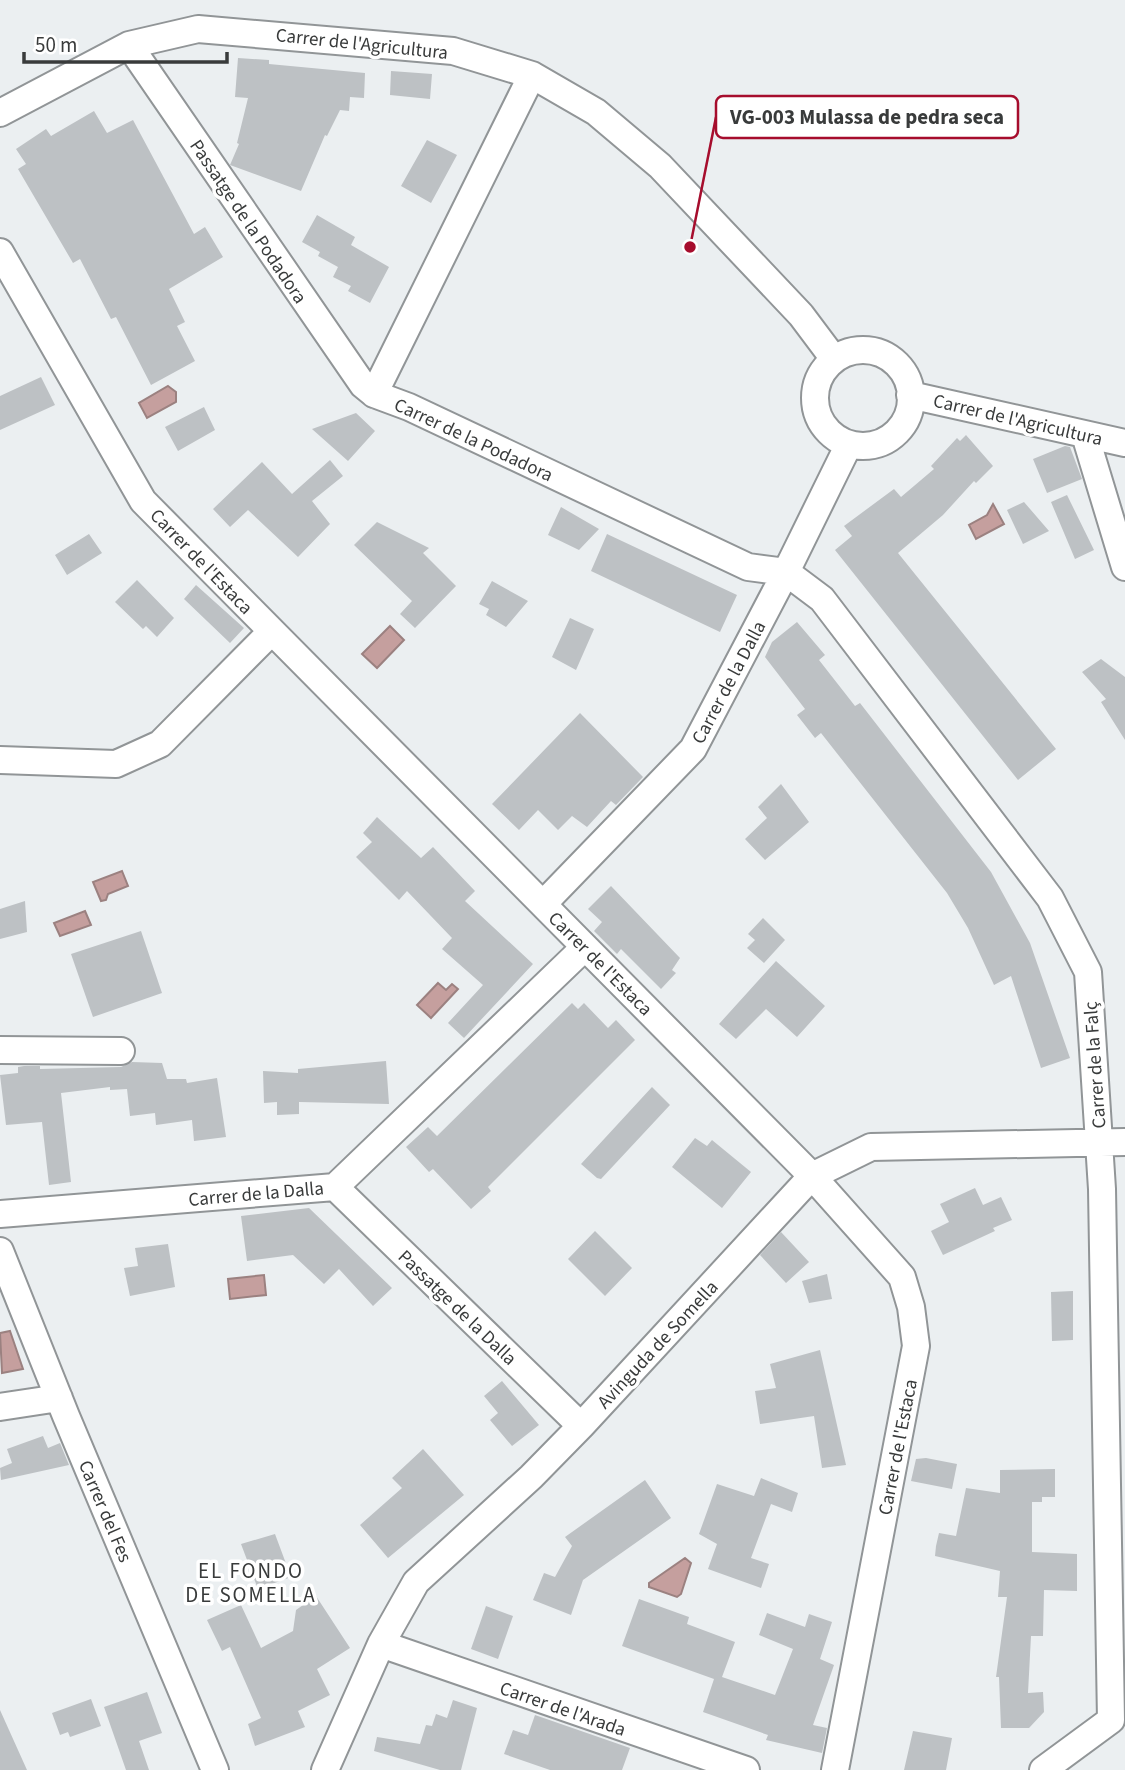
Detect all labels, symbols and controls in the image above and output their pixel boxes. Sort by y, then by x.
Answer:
scale bar [24,21,228,65]
street label: Carrer de l'Agricultura [274,22,449,67]
text: 50 m [35,30,77,60]
callout: VG-003 Mulassa de pedra seca [716,96,1018,138]
text: VG-003 Mulassa de pedra seca [729,102,1004,132]
street label: Passatge de la Podadora [183,134,313,309]
street label: Carrer de l'Agricultura [930,388,1105,453]
street label: Carrer de la Podadora [389,392,557,489]
street label: Carrer de l'Estaca [143,503,259,621]
street label: Carrer de la Dalla [686,616,773,749]
street label: Carrer de l'Estaca [542,906,658,1022]
street label: Carrer de la Falç [1078,1000,1113,1129]
street label: Carrer de la Dalla [187,1175,325,1214]
street label: Passatge de la Dalla [391,1244,522,1372]
street label: Avinguda de Somella [591,1275,725,1415]
street label: Carrer de l'Estaca [872,1377,925,1518]
street label: Carrer del Fes [71,1456,138,1567]
district label: EL FONDO DE SOMELLA [185,1556,317,1610]
street label: Carrer de l'Arada [496,1675,629,1744]

